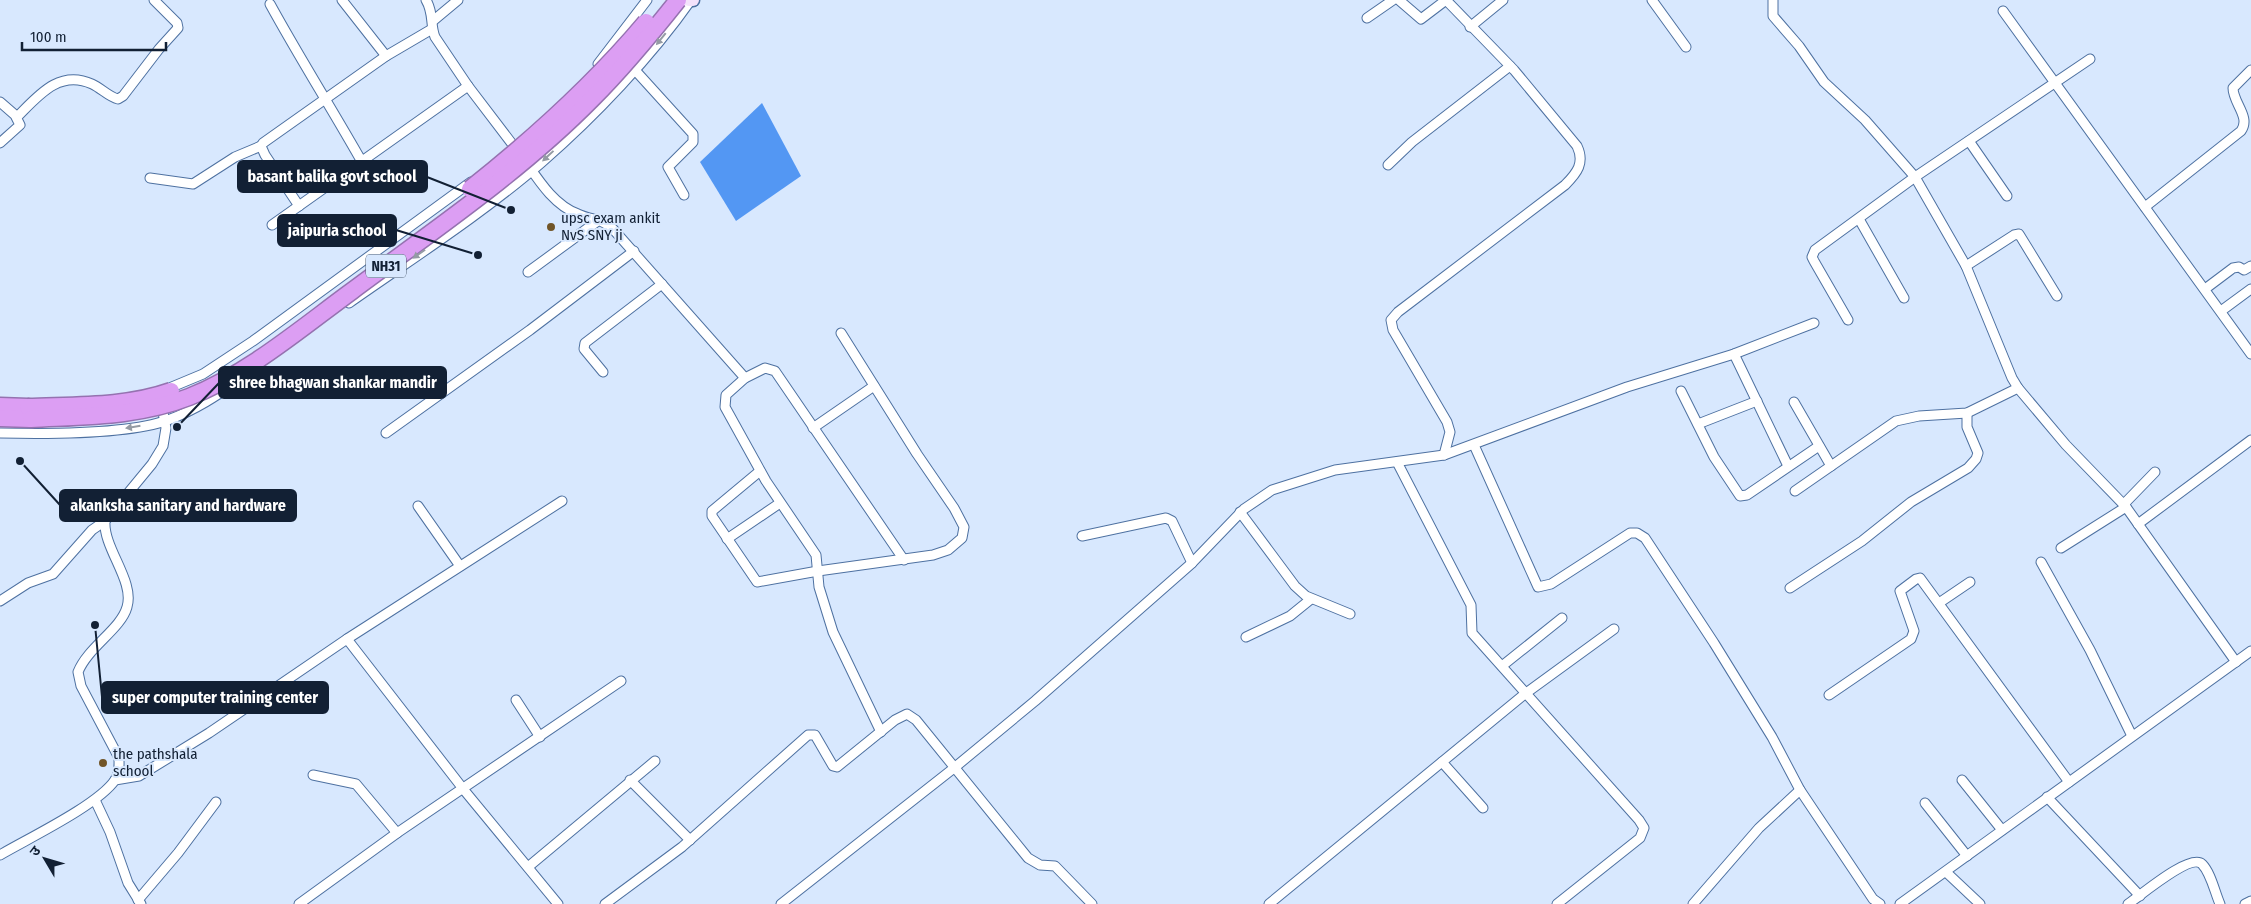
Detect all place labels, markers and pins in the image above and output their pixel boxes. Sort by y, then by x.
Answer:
callout: basant balika govt school [238,161,427,192]
place label: upsc exam ankit NvS SNY ji [561,209,660,244]
callout: jaipuria school [278,215,396,246]
marker: upsc exam ankit NvS SNY ji [545,221,557,233]
callout: shree bhagwan shankar mandir [219,367,446,398]
callout: akanksha sanitary and hardware [60,490,296,521]
callout: super computer training center [102,682,328,713]
place label: the pathshala school [113,745,198,780]
marker: the pathshala school [97,757,109,769]

